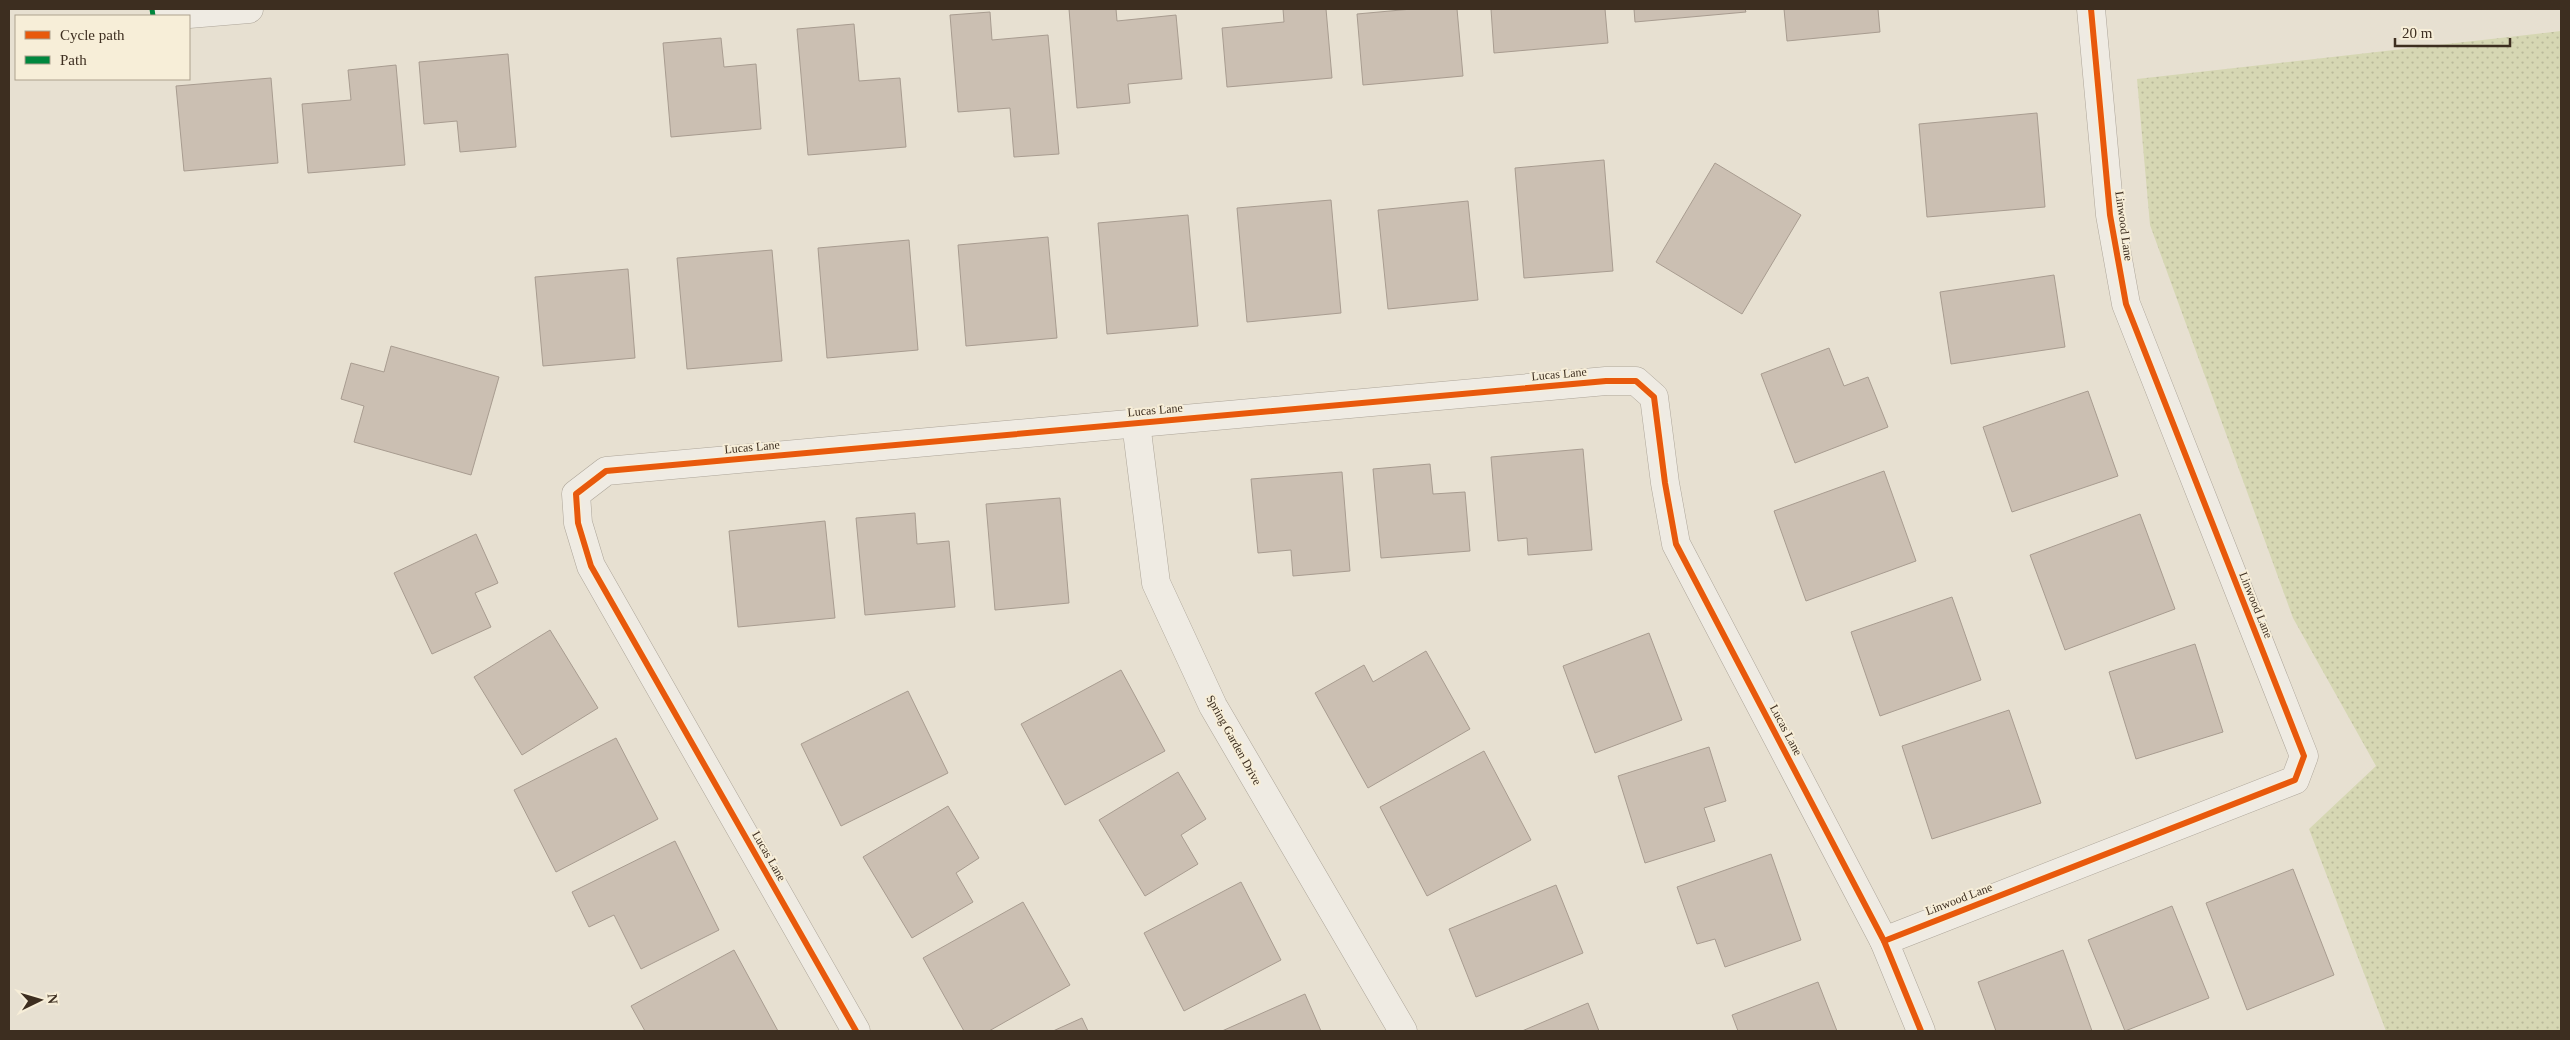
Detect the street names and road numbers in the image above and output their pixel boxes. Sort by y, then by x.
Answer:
street label: Linwood Lane [2112,190,2136,262]
street label: Lucas Lane [1531,365,1587,383]
street label: Lucas Lane [1127,401,1183,419]
street label: Lucas Lane [724,438,780,456]
street label: Linwood Lane [2236,570,2276,640]
street label: Spring Garden Drive [1203,693,1265,787]
street label: Lucas Lane [1767,702,1805,758]
street label: Lucas Lane [749,828,789,884]
street label: Linwood Lane [1924,880,1994,918]

